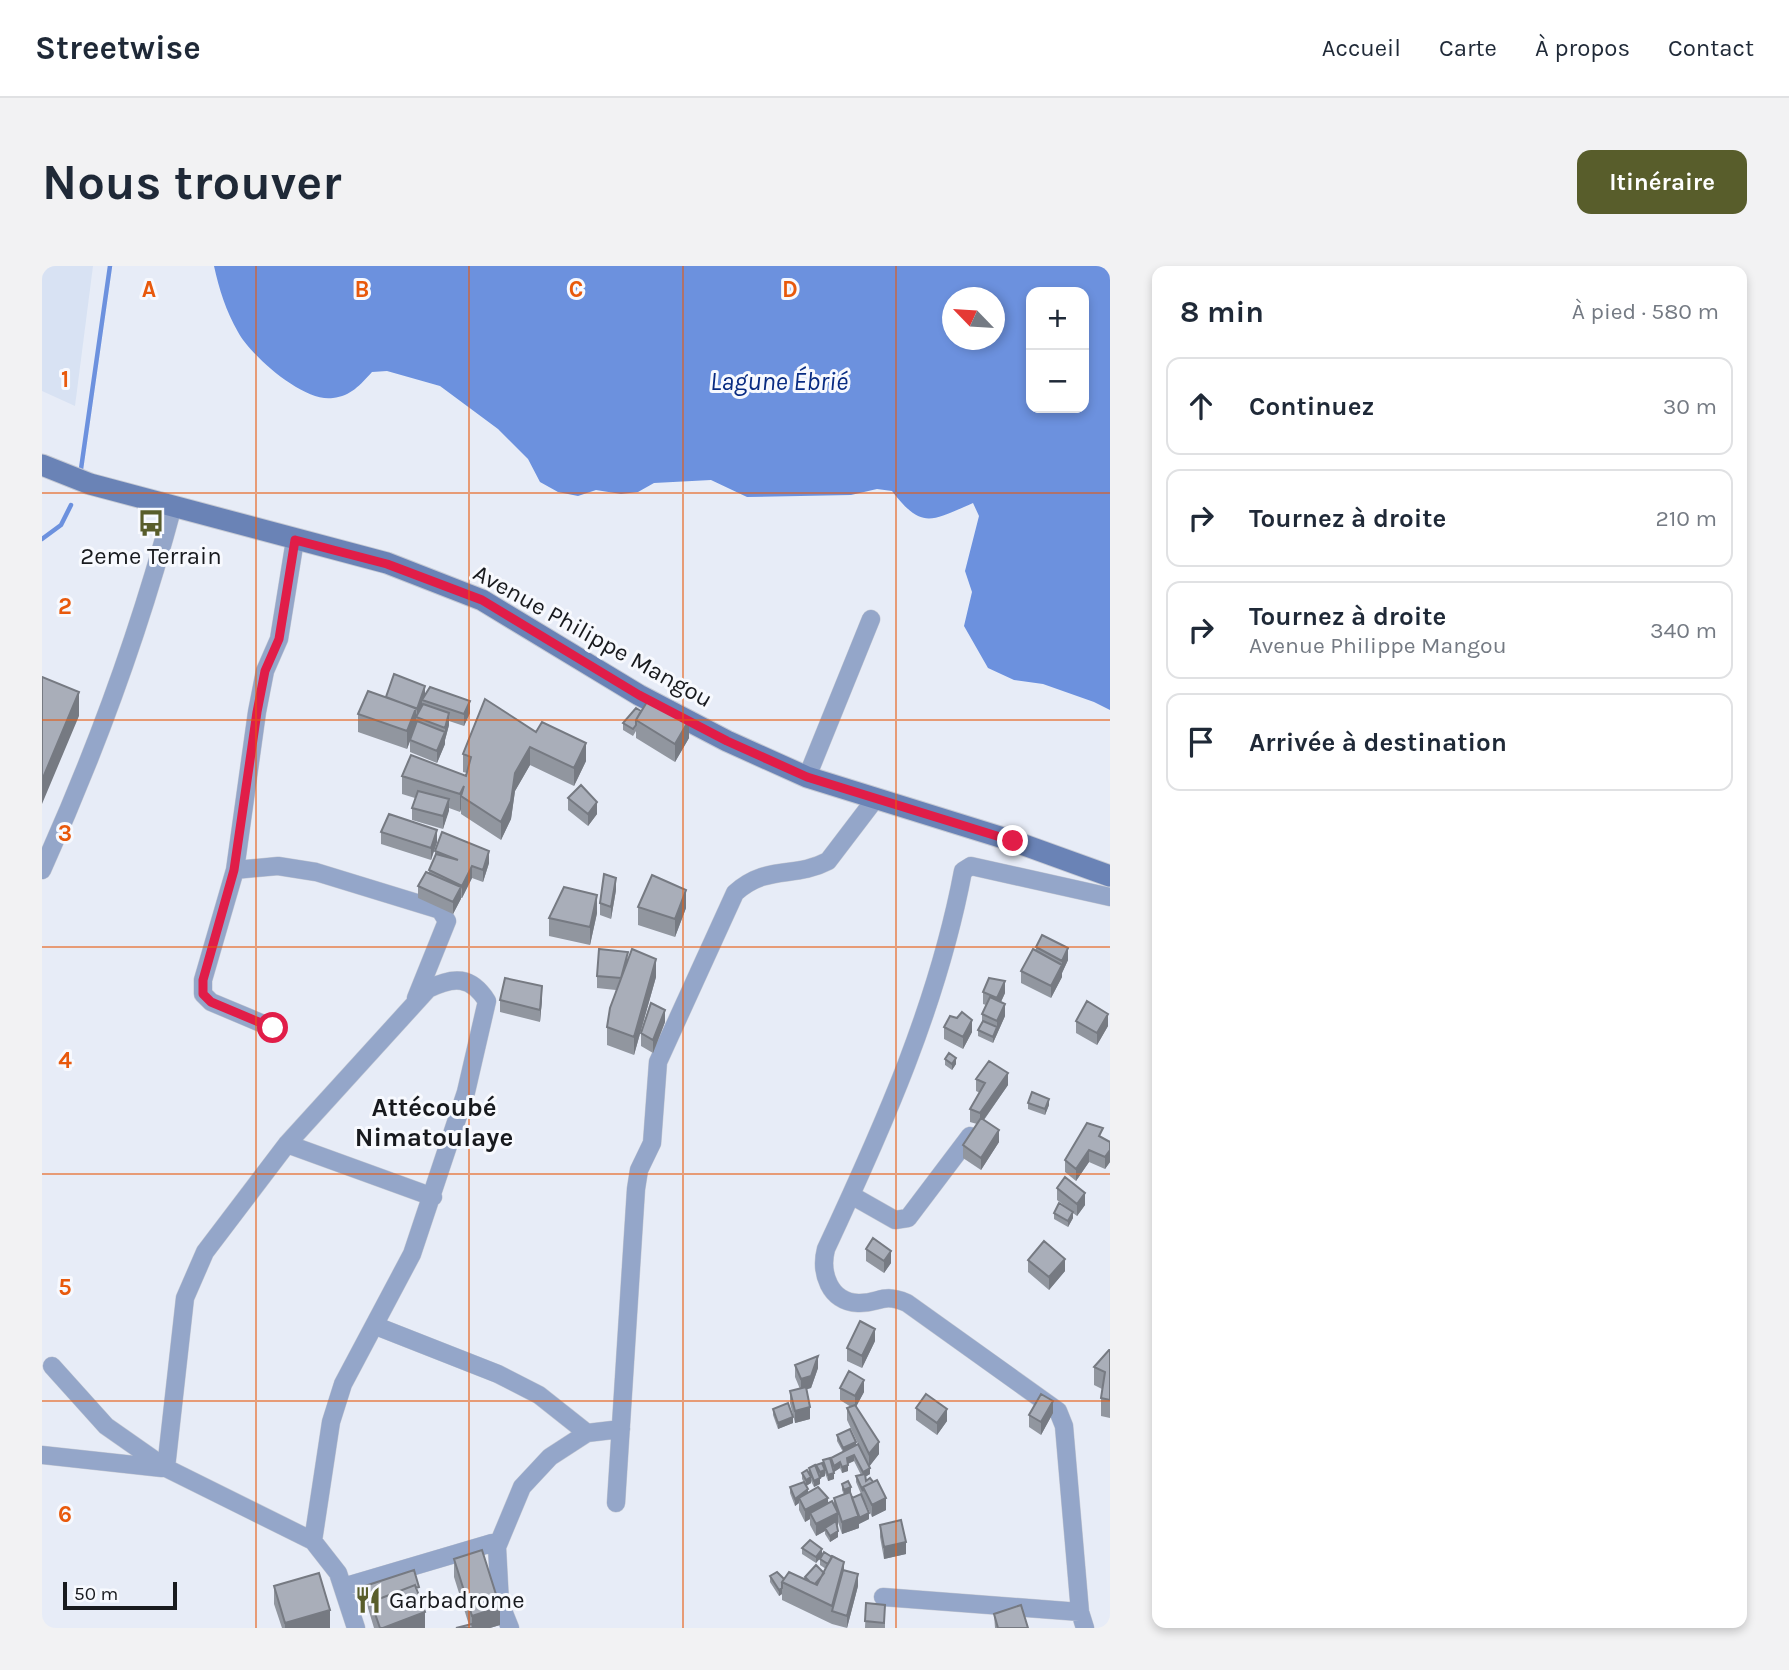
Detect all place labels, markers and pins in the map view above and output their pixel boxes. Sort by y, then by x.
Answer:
bus stop icon: 2eme Terrain [136,508,166,538]
place label: 2eme Terrain [80,542,222,570]
restaurant icon: Garbadrome [353,1585,383,1615]
place label: Garbadrome [389,1586,525,1614]

